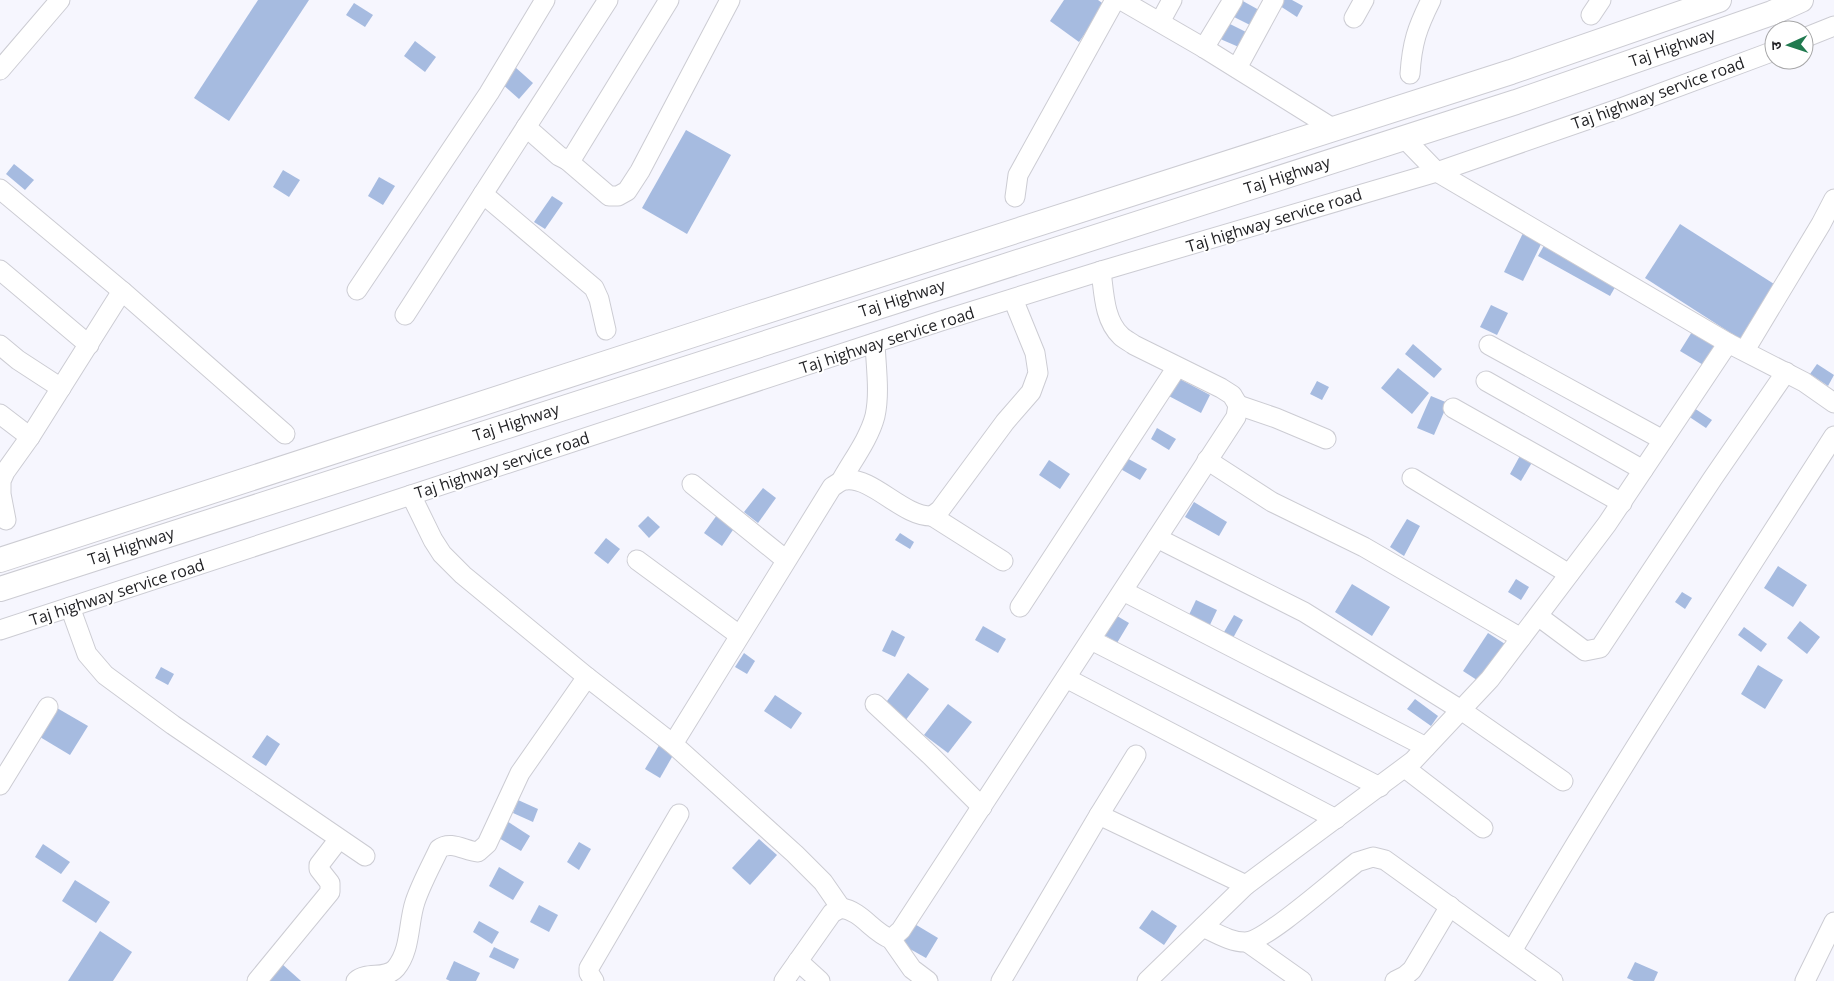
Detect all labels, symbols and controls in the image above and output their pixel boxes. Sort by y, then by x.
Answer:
north arrow [1764,20,1814,70]
street label: Taj Highway [1626,22,1719,72]
text: उ [1766,40,1785,50]
street label: Taj highway service road [1568,51,1748,135]
street label: Taj Highway [1241,150,1334,199]
street label: Taj highway service road [1183,183,1365,257]
street label: Taj Highway [856,273,949,322]
street label: Taj highway service road [797,301,977,379]
street label: Taj Highway [470,397,563,446]
street label: Taj highway service road [412,426,592,504]
street label: Taj Highway [85,521,178,570]
street label: Taj highway service road [27,553,207,631]

